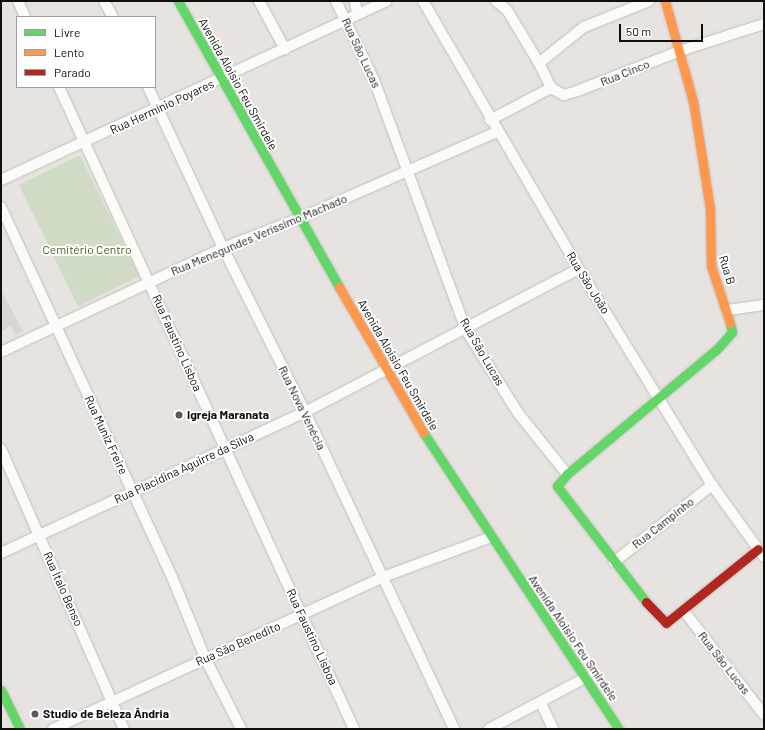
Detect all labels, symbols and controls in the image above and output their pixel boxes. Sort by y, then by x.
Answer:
street label: Avenida Aloisio Feu Smirdele [196,15,280,153]
legend [16,16,156,88]
street label: Rua São Lucas [338,16,384,90]
scale bar [621,16,705,42]
text: 50 m [626,24,651,38]
text: Livre [54,25,80,39]
text: Lento [54,45,84,59]
street label: Rua Cinco [598,57,652,89]
text: Parado [54,65,91,79]
street label: Rua Hermínio Poyares [108,77,216,137]
street label: Rua Menegundes Veríssimo Machado [169,191,349,279]
park label: Cemitério Centro [43,243,131,257]
street label: Rua São João [563,249,613,317]
street label: Rua B [716,254,738,286]
street label: Rua Faustino Lisboa [149,292,205,394]
street label: Avenida Aloisio Feu Smirdele [355,297,441,433]
street label: Rua São Lucas [457,316,507,388]
street label: Rua Nova Venécia [275,364,329,452]
street label: Rua Muniz Freire [81,393,131,477]
place label: Igreja Maranata [187,408,269,422]
marker: Igreja Maranata [174,410,184,420]
street label: Rua Placidina Aguirre da Silva [112,429,256,507]
street label: Rua Campinho [629,494,697,552]
street label: Rua Ítalo Benso [40,549,86,629]
street label: Avenida Aloisio Feu Smirdele [525,572,621,704]
street label: Rua Faustino Lisboa [283,587,341,687]
street label: Rua São Benedito [193,619,283,669]
street label: Rua São Lucas [695,629,753,697]
place label: Studio de Beleza Ândria [43,707,169,721]
marker: Studio de Beleza Ândria [30,709,40,719]

